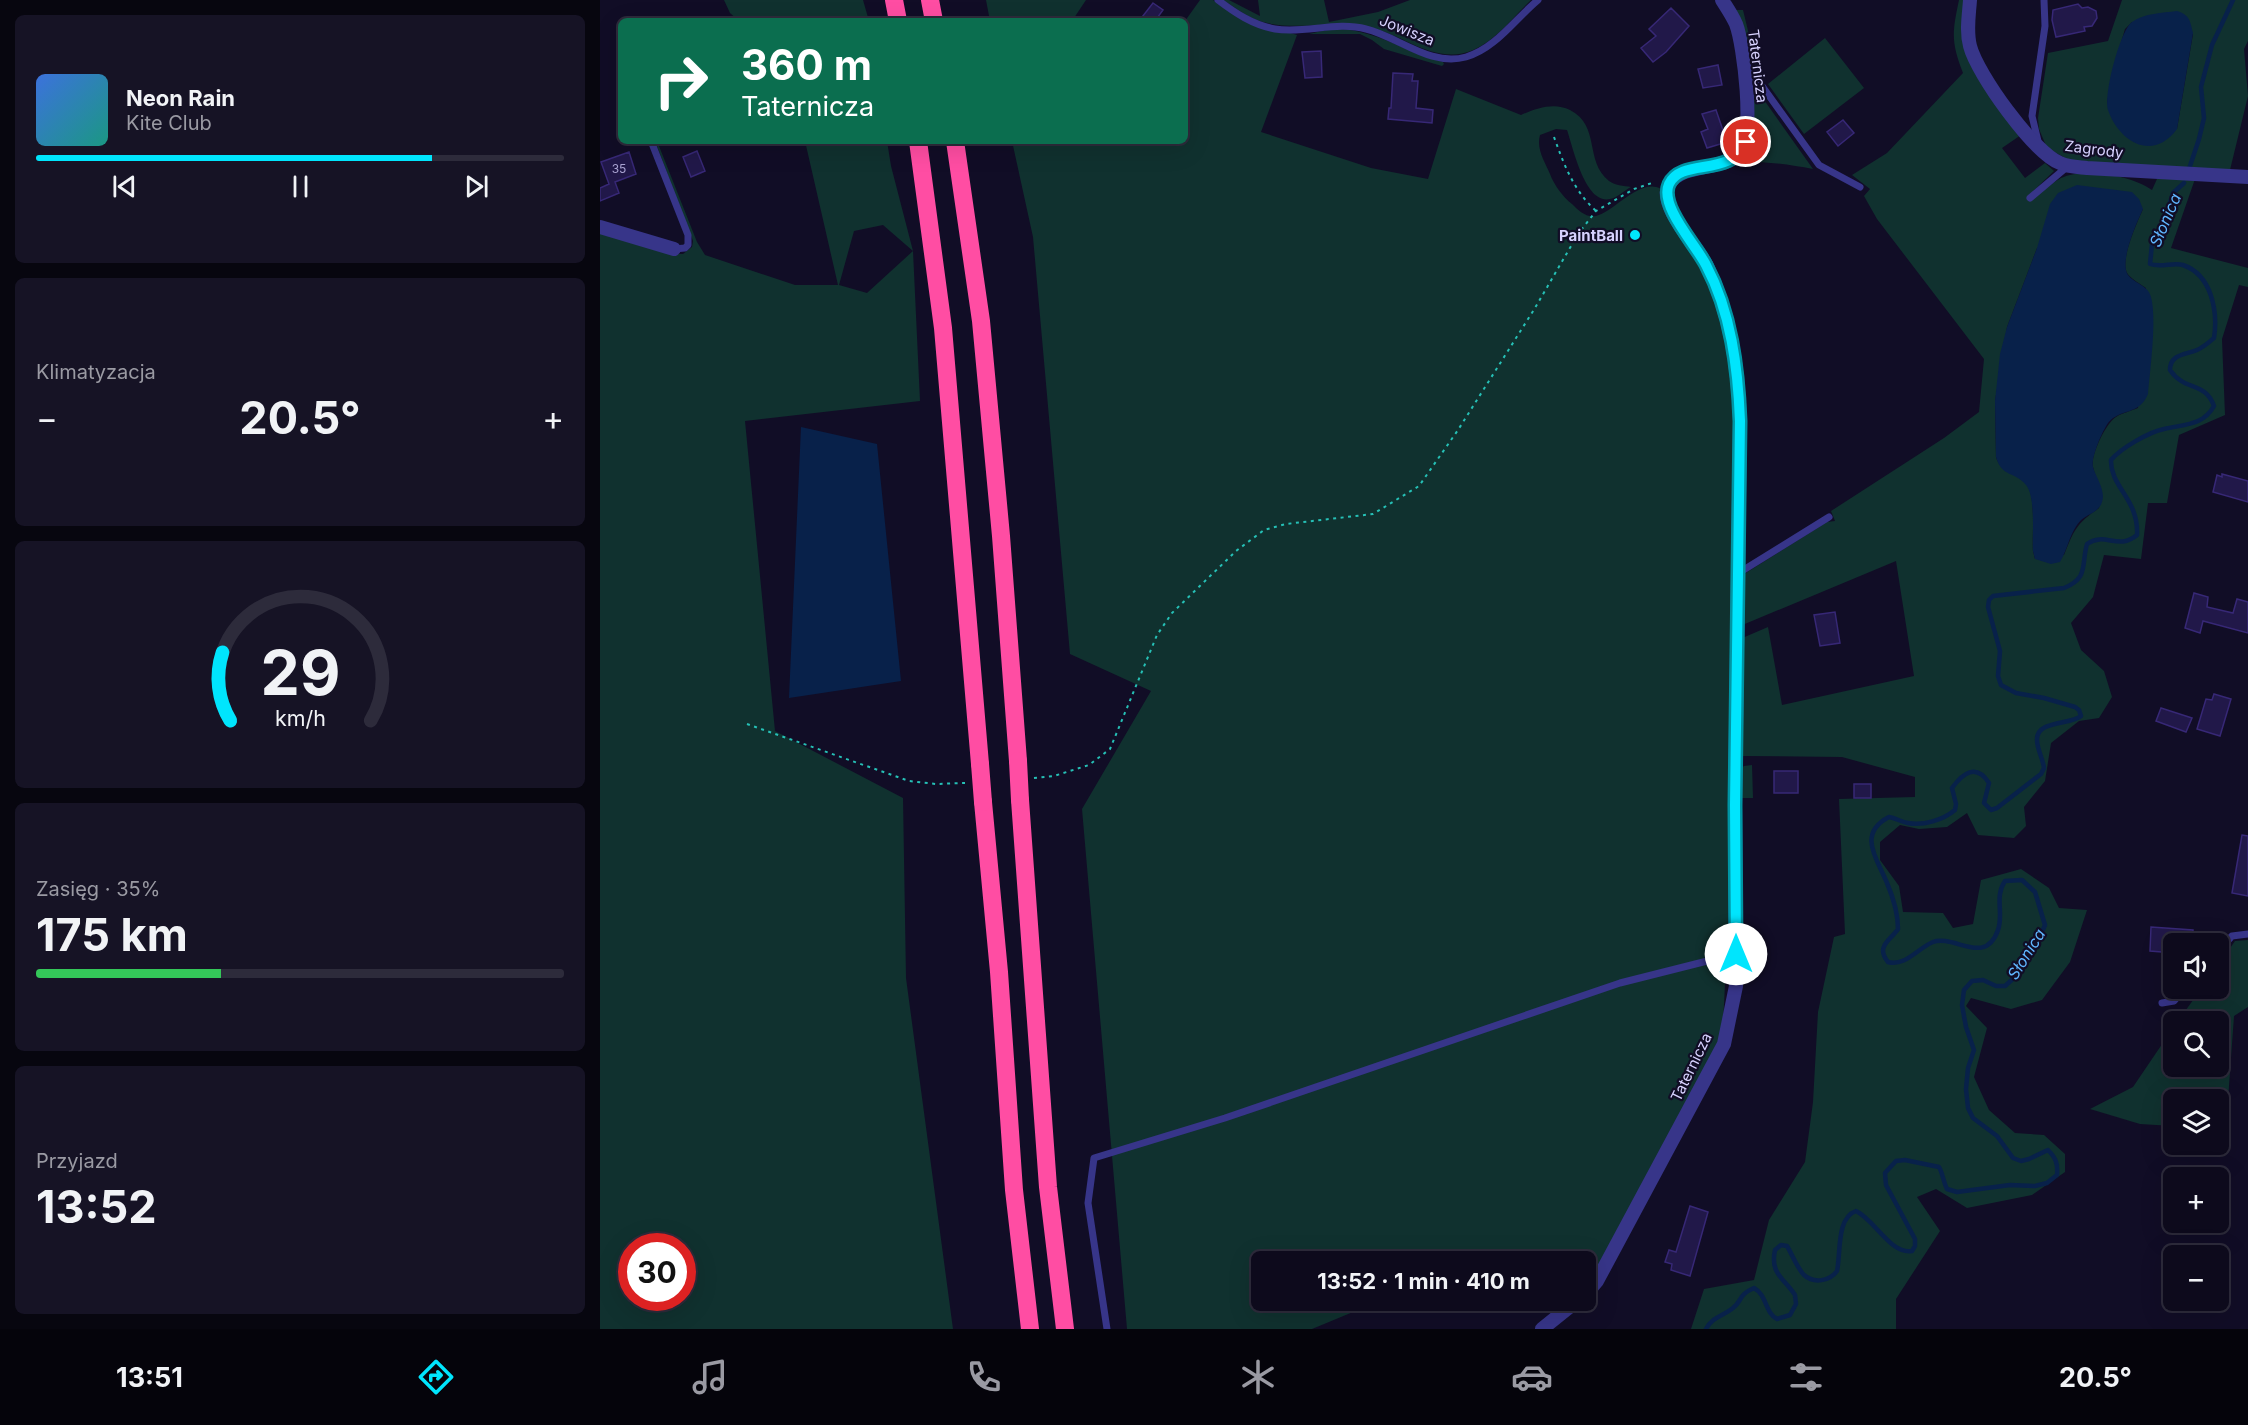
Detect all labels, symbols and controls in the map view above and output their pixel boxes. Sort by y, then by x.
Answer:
street label: Jowisza [1377,10,1437,50]
street label: Taternicza [1744,28,1772,104]
text: 360 m [741,39,872,90]
icon: right [642,42,720,120]
text: Neon Rain [126,85,235,111]
text: Taternicza [741,90,874,123]
text: Kite Club [126,111,212,135]
pin [1720,116,1771,167]
icon: arrive [1729,125,1762,158]
street label: Zagrody [2063,136,2125,162]
house number: 35 [612,161,626,176]
icon: previous [108,170,141,203]
icon: pause [284,170,317,203]
icon: next [460,170,493,203]
water label: Słonica [2145,190,2185,250]
place label: PaintBall [1559,226,1623,245]
marker: PaintBall [1628,228,1642,242]
text: Klimatyzacja [36,360,156,384]
text: 20.5° [239,390,361,445]
text: − [36,398,58,438]
text: + [542,398,564,438]
text: 29 [260,636,340,711]
text: km/h [275,706,325,732]
text: Zasięg · 35% [36,877,160,901]
text: 175 km [36,907,188,962]
position arrow [1704,922,1768,986]
water label: Słonica [2003,925,2049,983]
map controls [2163,933,2229,1311]
button: sound [2163,933,2229,999]
button: search [2163,1011,2229,1077]
street label: Taternicza [1666,1030,1716,1104]
button: layers [2163,1089,2229,1155]
text: Przyjazd [36,1149,118,1173]
button: + [2163,1167,2229,1233]
text: 13:52 [36,1179,157,1234]
speed limit sign: 30 [618,1233,696,1311]
button: − [2163,1245,2229,1311]
text: 13:52 · 1 min · 410 m [1317,1268,1530,1294]
icon: directions [415,1356,457,1398]
icon: music [689,1356,731,1398]
icon: phone [963,1356,1005,1398]
icon: climate [1237,1356,1279,1398]
icon: car [1511,1356,1553,1398]
icon: filters [1785,1356,1827,1398]
text: 13:51 [116,1361,183,1394]
text: 20.5° [2059,1361,2132,1394]

